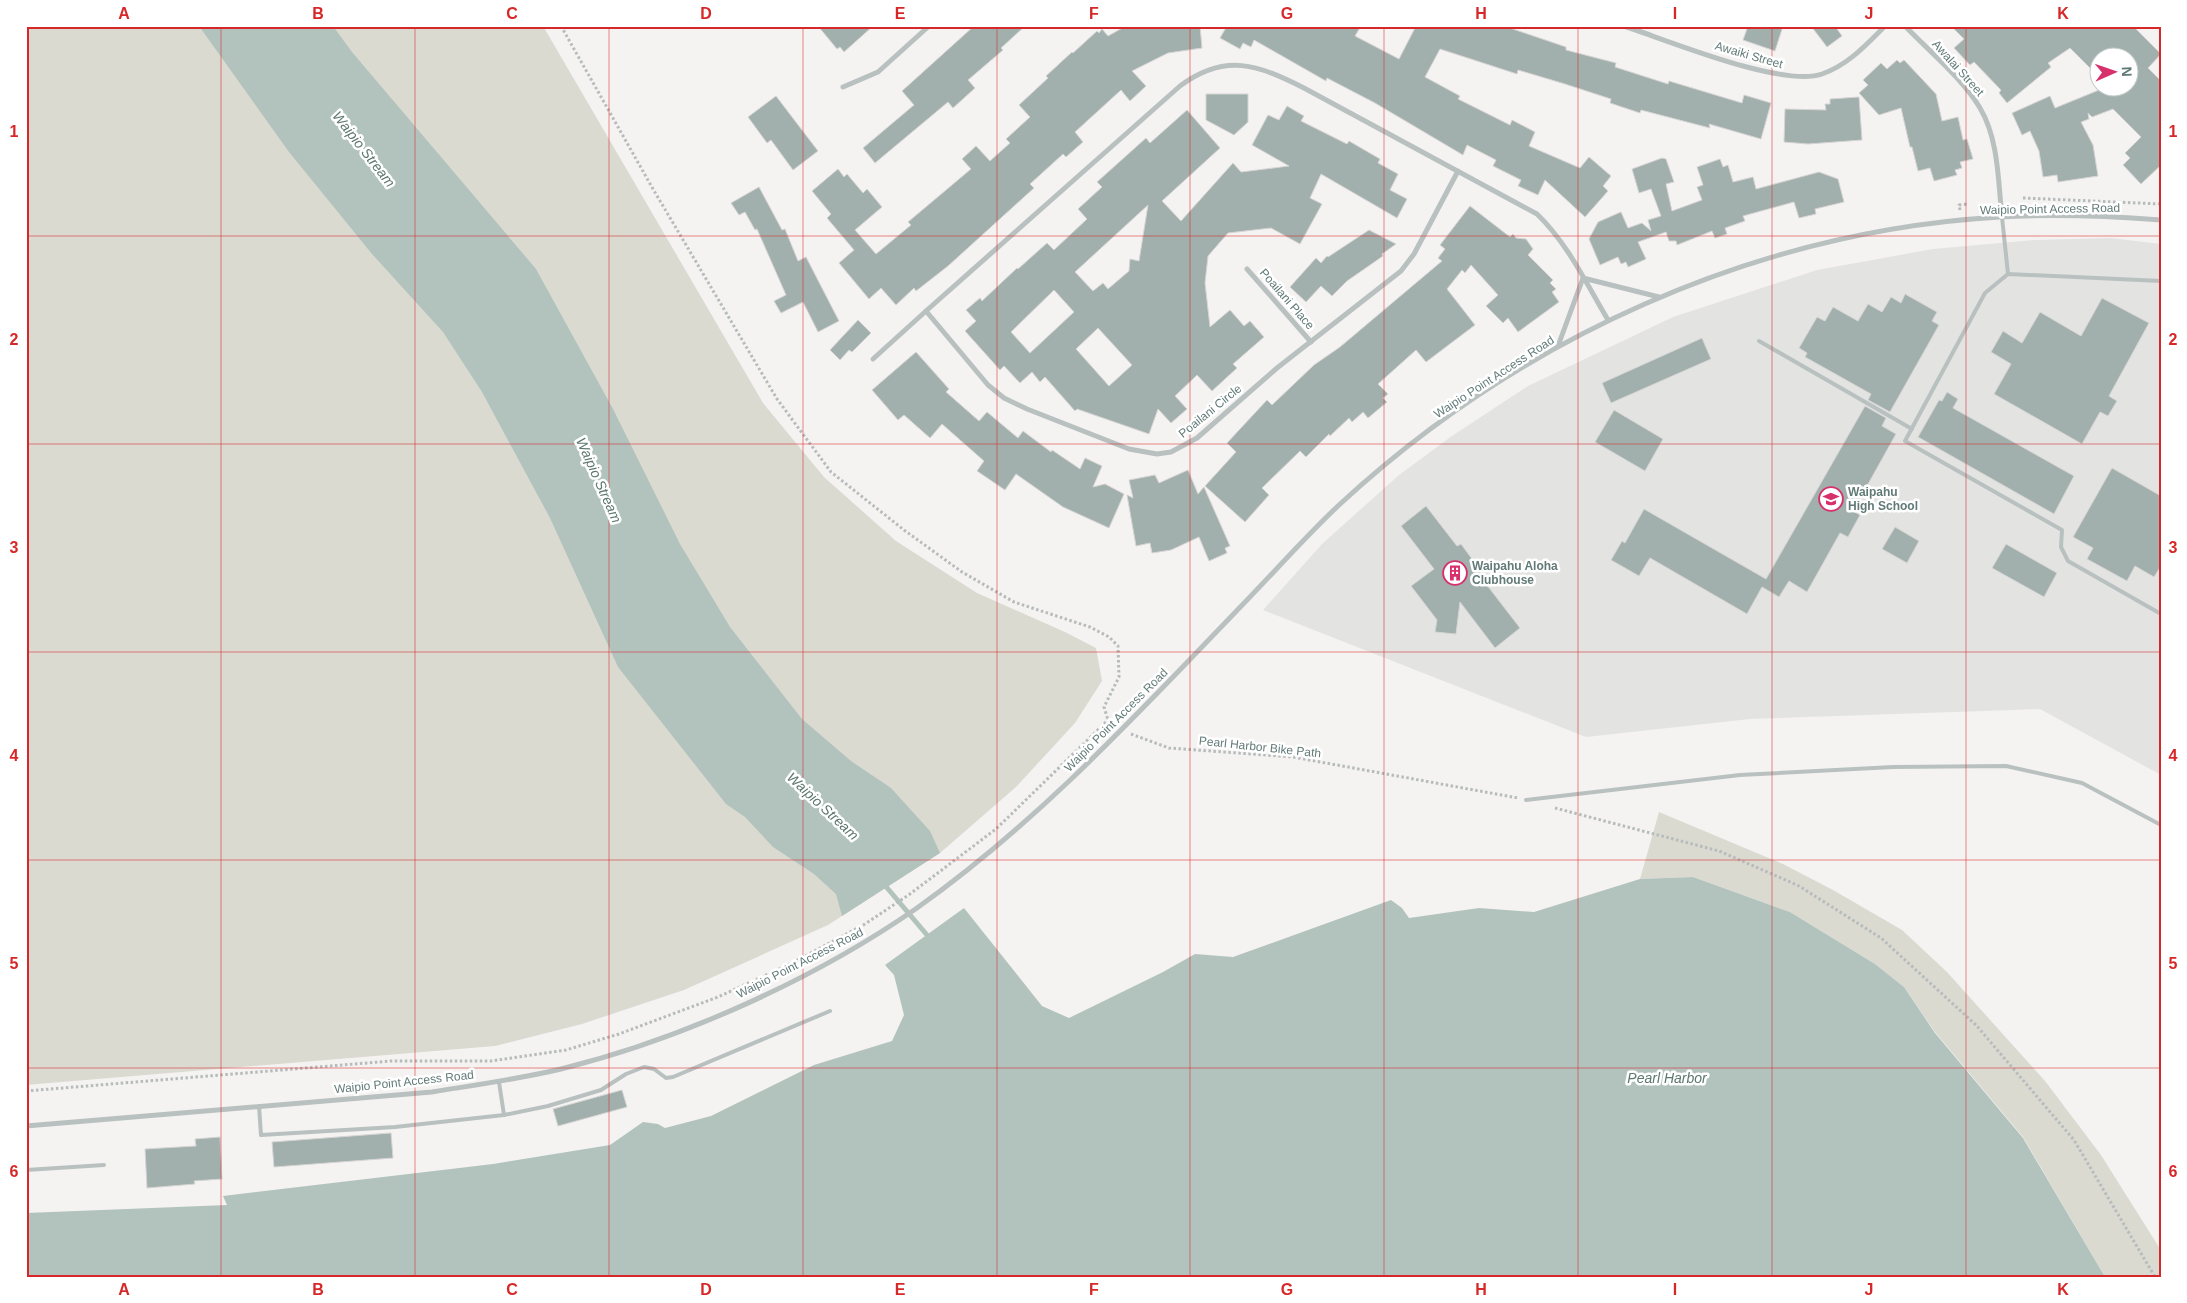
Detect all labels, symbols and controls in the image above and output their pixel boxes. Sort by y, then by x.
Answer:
text: A [118,5,130,22]
text: B [312,5,324,22]
text: C [506,5,518,22]
text: D [700,5,712,22]
text: E [895,5,906,22]
text: F [1089,5,1099,22]
text: G [1281,5,1293,22]
text: H [1475,5,1487,22]
text: I [1673,5,1677,22]
text: J [1865,5,1873,22]
text: K [2057,5,2069,22]
street label: Awalai Street [1929,37,1987,99]
street label: Awaiki Street [1714,39,1785,72]
north arrow [2090,48,2140,98]
text: N [2119,66,2135,77]
water label: Waipio Stream [330,108,399,190]
text: 1 [10,123,19,140]
text: 1 [2169,123,2178,140]
street label: Waipio Point Access Road [1980,201,2120,217]
street label: Poailani Place [1257,266,1317,333]
text: 2 [10,331,19,348]
text: 2 [2169,331,2178,348]
street label: Waipio Point Access Road [1431,333,1557,421]
street label: Poailani Circle [1176,381,1244,441]
water label: Waipio Stream [573,435,625,525]
place label: Waipahu High School [1848,485,1918,513]
school or university icon: Waipahu High School [1818,486,1844,512]
text: 3 [10,539,19,556]
text: 3 [2169,539,2178,556]
place label: Waipahu Aloha Clubhouse [1472,559,1558,587]
building icon: Waipahu Aloha Clubhouse [1442,560,1468,586]
street label: Waipio Point Access Road [1061,665,1171,775]
street label: Pearl Harbor Bike Path [1198,734,1322,760]
text: 4 [10,747,19,764]
text: 4 [2169,747,2178,764]
water label: Waipio Stream [784,769,862,843]
street label: Waipio Point Access Road [734,925,866,1001]
text: 5 [10,955,19,972]
text: 5 [2169,955,2178,972]
street label: Waipio Point Access Road [334,1068,474,1096]
water label: Pearl Harbor [1627,1070,1708,1086]
text: 6 [10,1163,19,1180]
text: 6 [2169,1163,2178,1180]
text: A [118,1281,130,1298]
text: B [312,1281,324,1298]
text: C [506,1281,518,1298]
text: D [700,1281,712,1298]
text: E [895,1281,906,1298]
text: F [1089,1281,1099,1298]
text: G [1281,1281,1293,1298]
text: H [1475,1281,1487,1298]
text: I [1673,1281,1677,1298]
text: J [1865,1281,1873,1298]
text: K [2057,1281,2069,1298]

